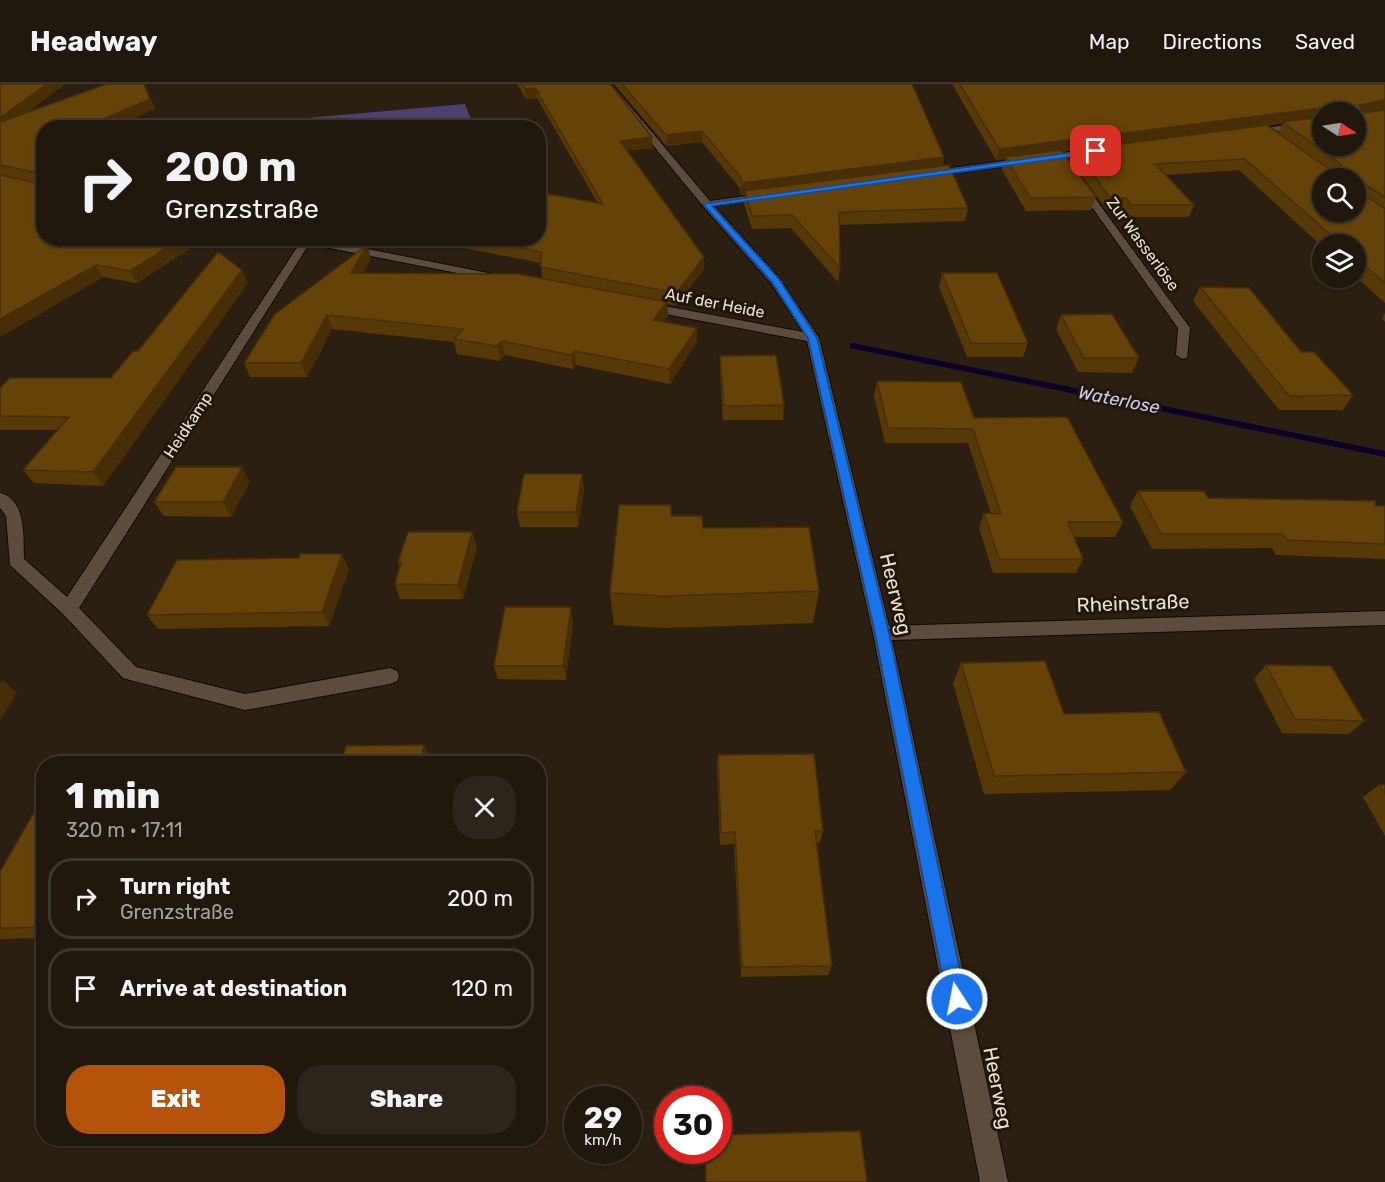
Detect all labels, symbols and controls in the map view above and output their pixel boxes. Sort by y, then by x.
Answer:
text: Headway [30,25,157,58]
text: Map [1089,29,1130,54]
text: Directions [1163,29,1262,54]
text: Saved [1295,29,1355,54]
north arrow [1312,102,1366,156]
map controls [1312,102,1366,288]
pin [1070,125,1121,176]
icon: arrive [1079,134,1112,167]
text: 200 m [165,142,297,192]
icon: right [66,144,144,222]
button: search [1312,168,1366,222]
text: Grenzstraße [165,193,319,225]
street label: Zur Wasserlöse [1103,193,1183,295]
button: layers [1312,234,1366,288]
street label: Auf der Heide [664,284,766,322]
water label: Waterlose [1076,381,1162,419]
street label: Heidkamp [160,389,216,461]
street label: Heerweg [875,551,917,637]
street label: Rheinstraße [1076,589,1190,617]
text: 1 min [66,774,160,817]
button: close [453,776,516,839]
text: 320 m · 17:11 [66,818,183,842]
text: Turn right [120,873,230,900]
icon: right [69,882,102,915]
text: 200 m [447,885,513,912]
text: Grenzstraße [120,900,234,924]
position arrow [925,967,989,1031]
icon: arrive [69,972,102,1005]
text: Arrive at destination [120,975,347,1002]
text: 120 m [452,975,513,1002]
street label: Heerweg [978,1045,1018,1131]
button: Exit [66,1065,285,1134]
button: Share [297,1065,516,1134]
speed limit sign: 30 [654,1086,732,1164]
text: 29 [584,1100,622,1136]
text: km/h [584,1131,622,1149]

